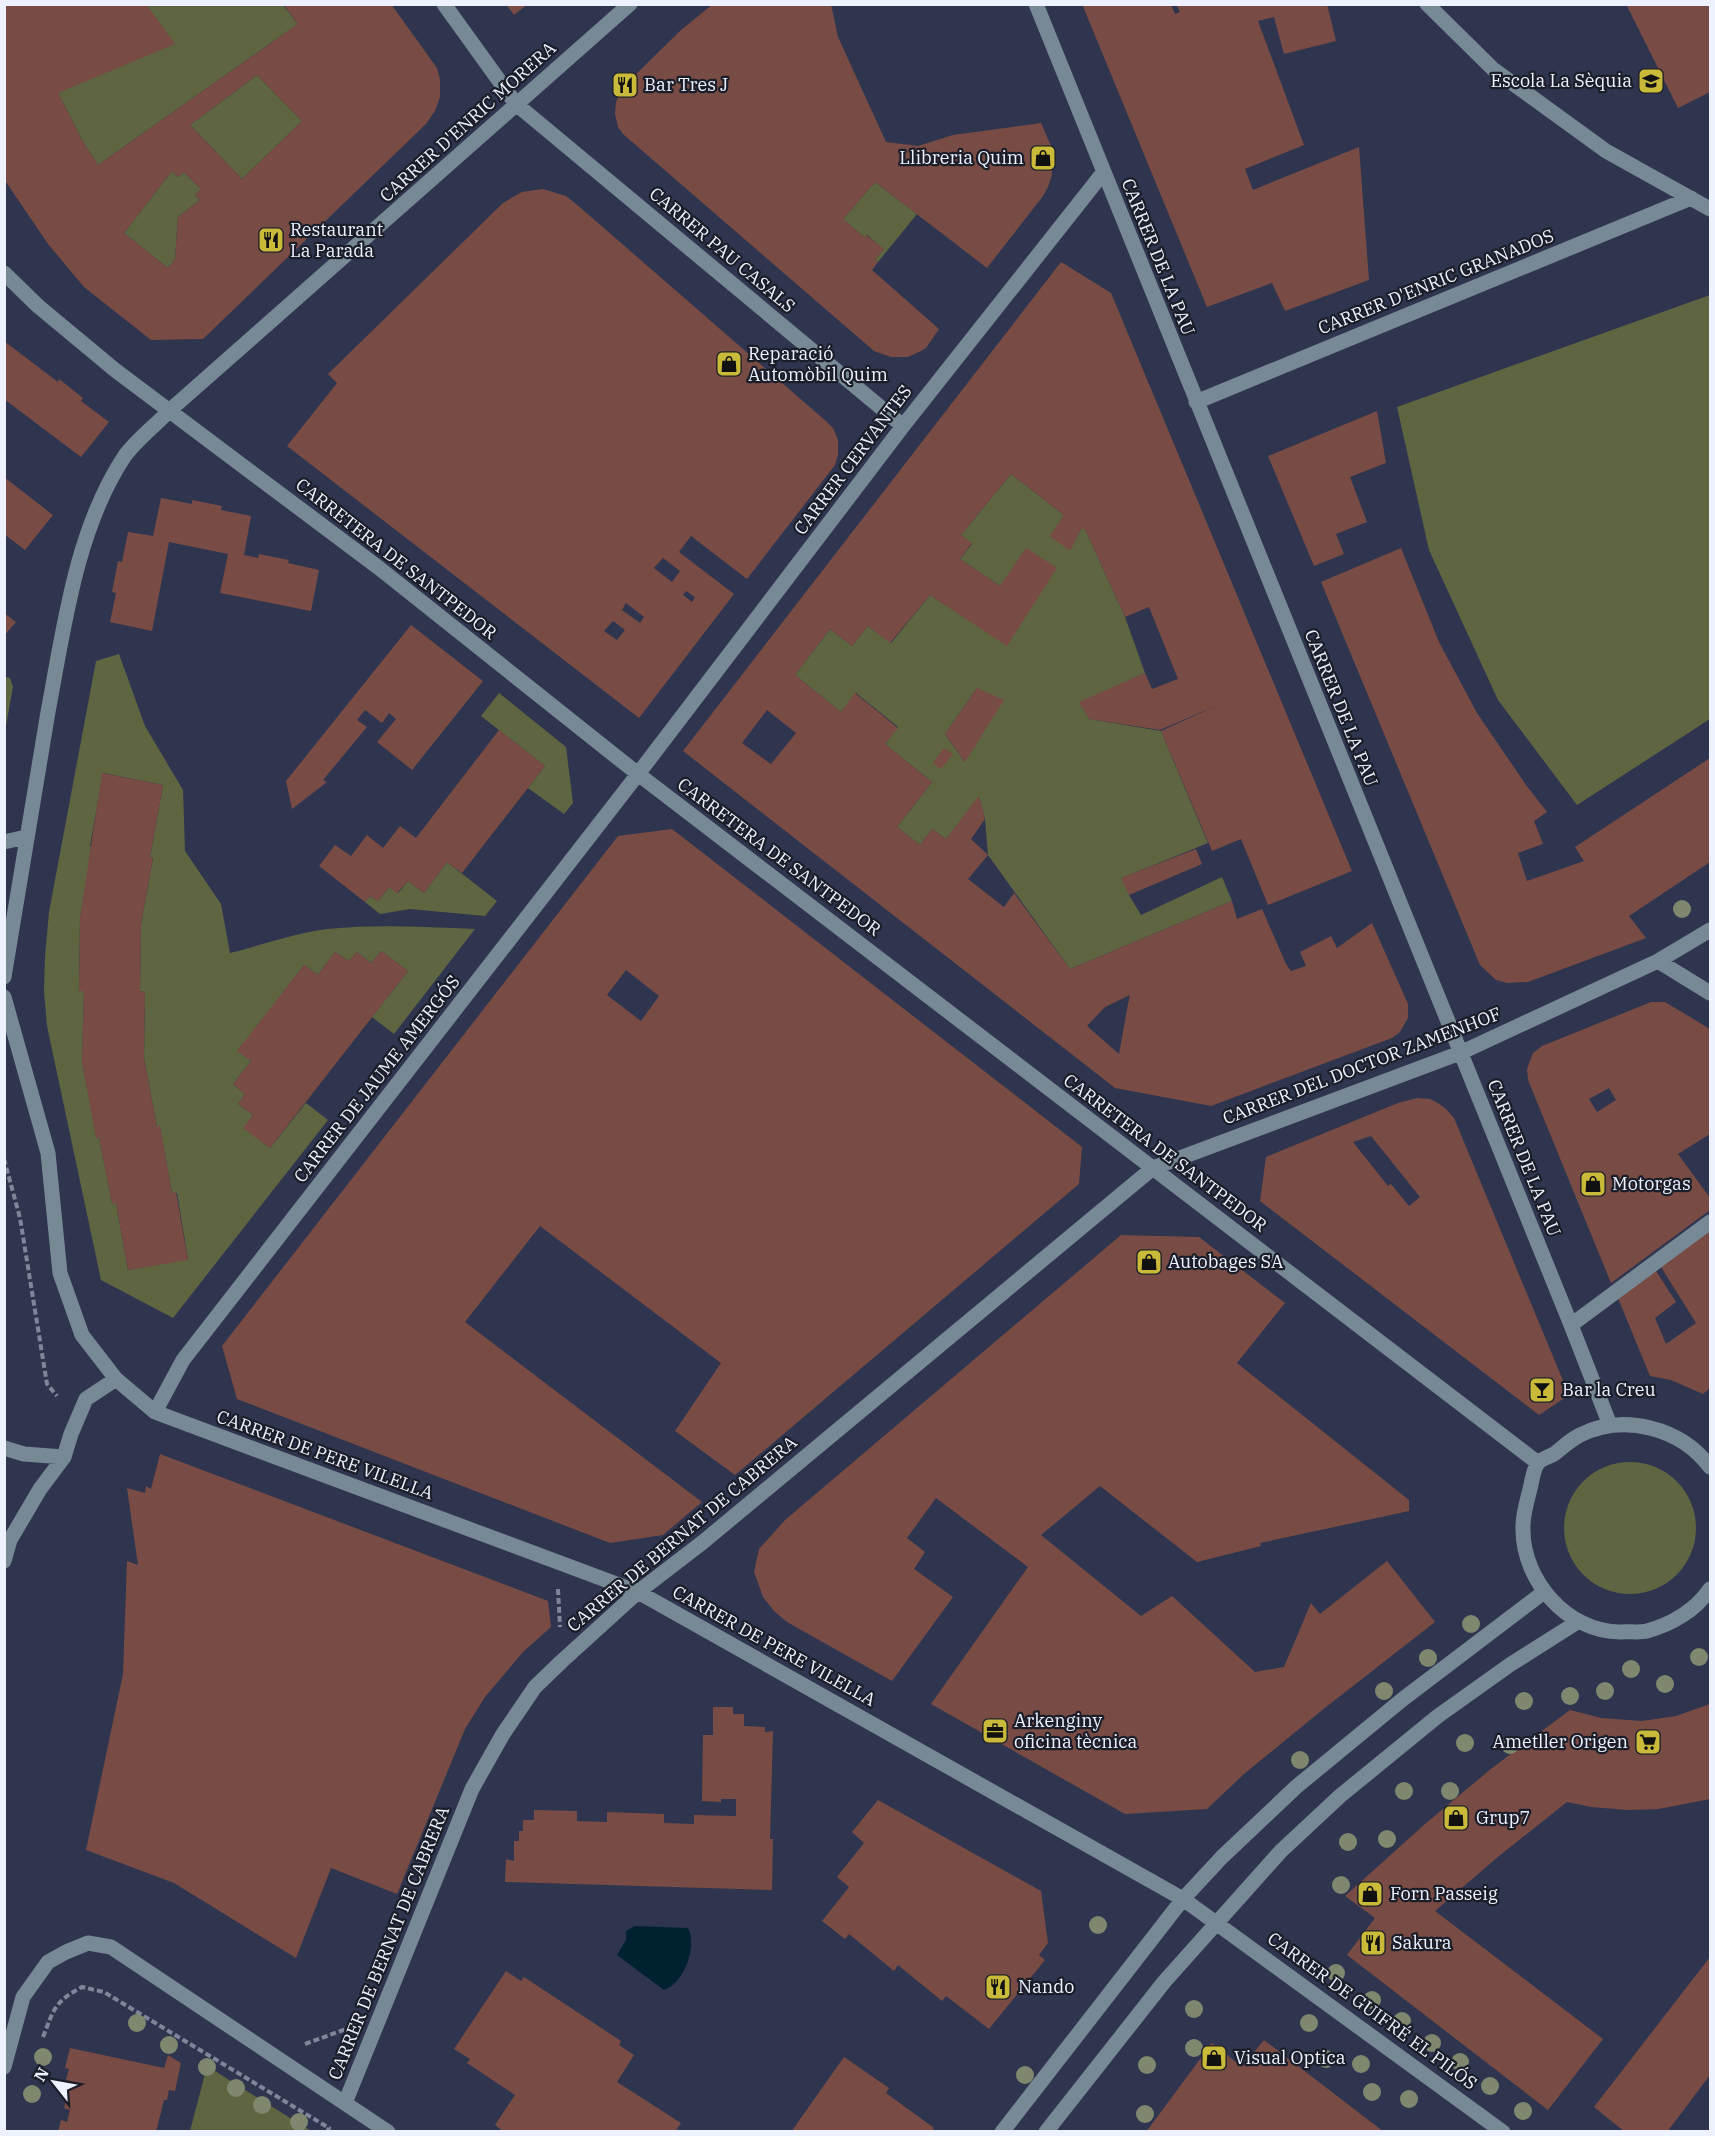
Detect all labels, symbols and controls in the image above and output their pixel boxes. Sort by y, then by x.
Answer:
street label: CARRER D'ENRIC MORERA [375,36,561,207]
school or university icon: Escola La Sèquia [1636,66,1666,96]
place label: Escola La Sèquia [1491,69,1632,92]
restaurant icon: Bar Tres J [610,70,640,100]
place label: Bar Tres J [644,73,728,96]
shop icon: Llibreria Quim [1028,143,1058,173]
place label: Llibreria Quim [899,146,1024,169]
street label: CARRER DE LA PAU [1116,175,1200,339]
street label: CARRER PAU CASALS [645,182,800,317]
place label: Restaurant La Parada [290,218,383,262]
street label: CARRER D'ENRIC GRANADOS [1314,224,1557,339]
restaurant icon: Restaurant La Parada [256,225,286,255]
place label: Reparació Automòbil Quim [748,342,888,386]
shop icon: Reparació Automòbil Quim [714,349,744,379]
street label: CARRER CERVANTES [789,380,917,539]
street label: CARRETERA DE SANTPEDOR [291,473,502,644]
street label: CARRER DE LA PAU [1299,626,1383,790]
street label: CARRETERA DE SANTPEDOR [673,772,886,941]
street label: CARRER DE JAUME AMERGÓS [288,970,465,1187]
street label: CARRER DEL DOCTOR ZAMENHOF [1219,1002,1504,1129]
street label: CARRETERA DE SANTPEDOR [1059,1068,1272,1237]
street label: CARRER DE LA PAU [1482,1076,1566,1240]
shop icon: Motorgas [1578,1169,1608,1199]
place label: Motorgas [1612,1172,1691,1195]
shop icon: Autobages SA [1134,1247,1164,1277]
place label: Autobages SA [1168,1250,1284,1273]
bar icon: Bar la Creu [1527,1375,1557,1405]
place label: Bar la Creu [1562,1378,1656,1401]
street label: CARRER DE PERE VILELLA [214,1405,437,1505]
street label: CARRER DE BERNAT DE CABRERA [562,1430,802,1637]
street label: CARRER DE PERE VILELLA [668,1580,881,1711]
place label: Arkenginy oficina tècnica [1014,1709,1138,1753]
office icon: Arkenginy oficina tècnica [980,1716,1010,1746]
supermarket icon: Ametller Origen [1633,1727,1663,1757]
place label: Ametller Origen [1493,1730,1628,1753]
street label: CARRER DE BERNAT DE CABRERA [323,1802,454,2083]
shop icon: Grup7 [1441,1803,1471,1833]
place label: Grup7 [1476,1806,1530,1829]
shop icon: Forn Passeig [1355,1879,1385,1909]
place label: Forn Passeig [1390,1882,1498,1905]
street label: CARRER DE GUIFRÉ EL PILÓS [1263,1927,1482,2094]
restaurant icon: Sakura [1358,1928,1388,1958]
place label: Sakura [1392,1931,1452,1954]
restaurant icon: Nando [983,1972,1013,2002]
place label: Nando [1018,1975,1074,1998]
shop icon: Visual Optica [1199,2043,1229,2073]
place label: Visual Optica [1234,2046,1346,2069]
north arrow [24,2052,84,2112]
text: N [29,2064,53,2085]

